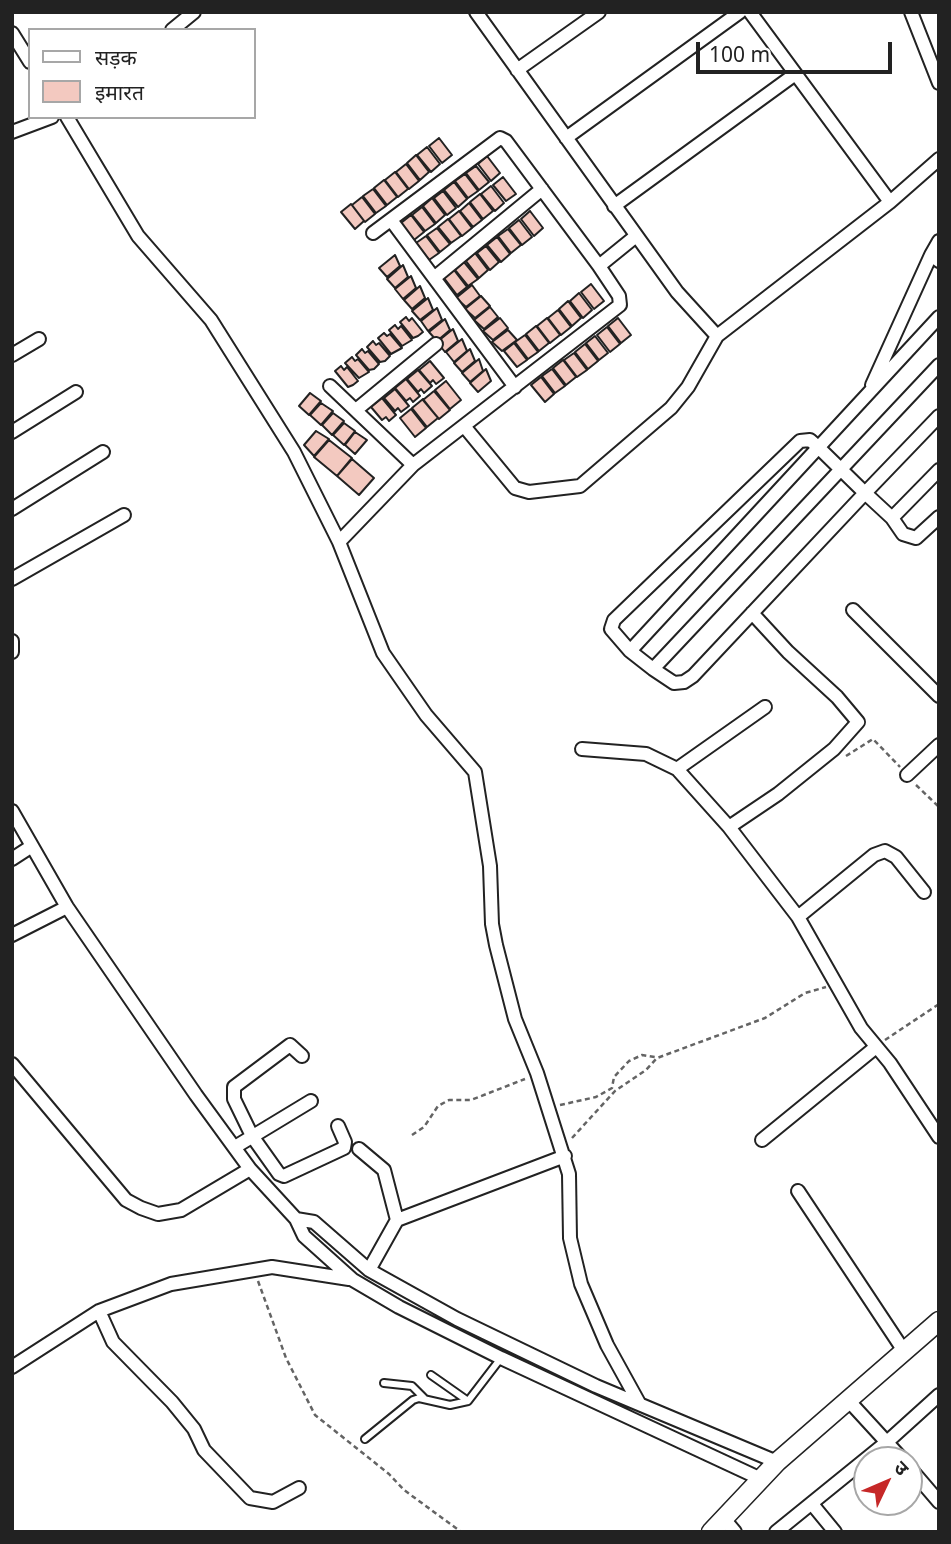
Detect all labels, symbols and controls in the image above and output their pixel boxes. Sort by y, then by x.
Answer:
legend [28,28,256,119]
scale bar [699,28,895,72]
text: 100 m [709,40,770,68]
text: सड़क [95,43,137,71]
text: इमारत [95,78,144,106]
north arrow [853,1446,923,1516]
text: उ [888,1455,915,1481]

